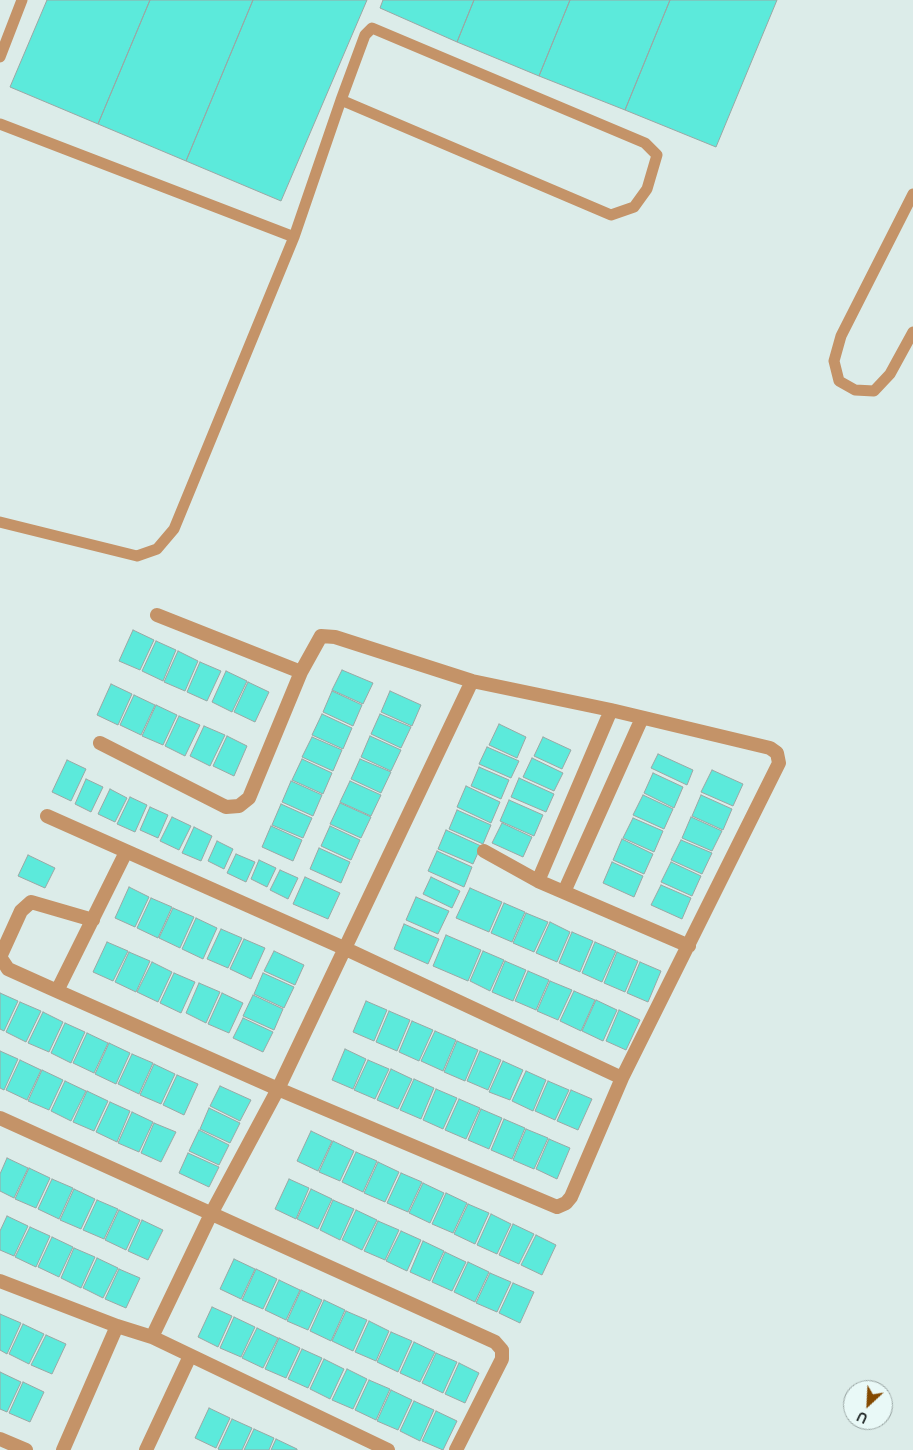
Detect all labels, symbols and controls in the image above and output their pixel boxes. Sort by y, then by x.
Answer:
north arrow [843,1380,893,1430]
text: U [854,1407,870,1428]

